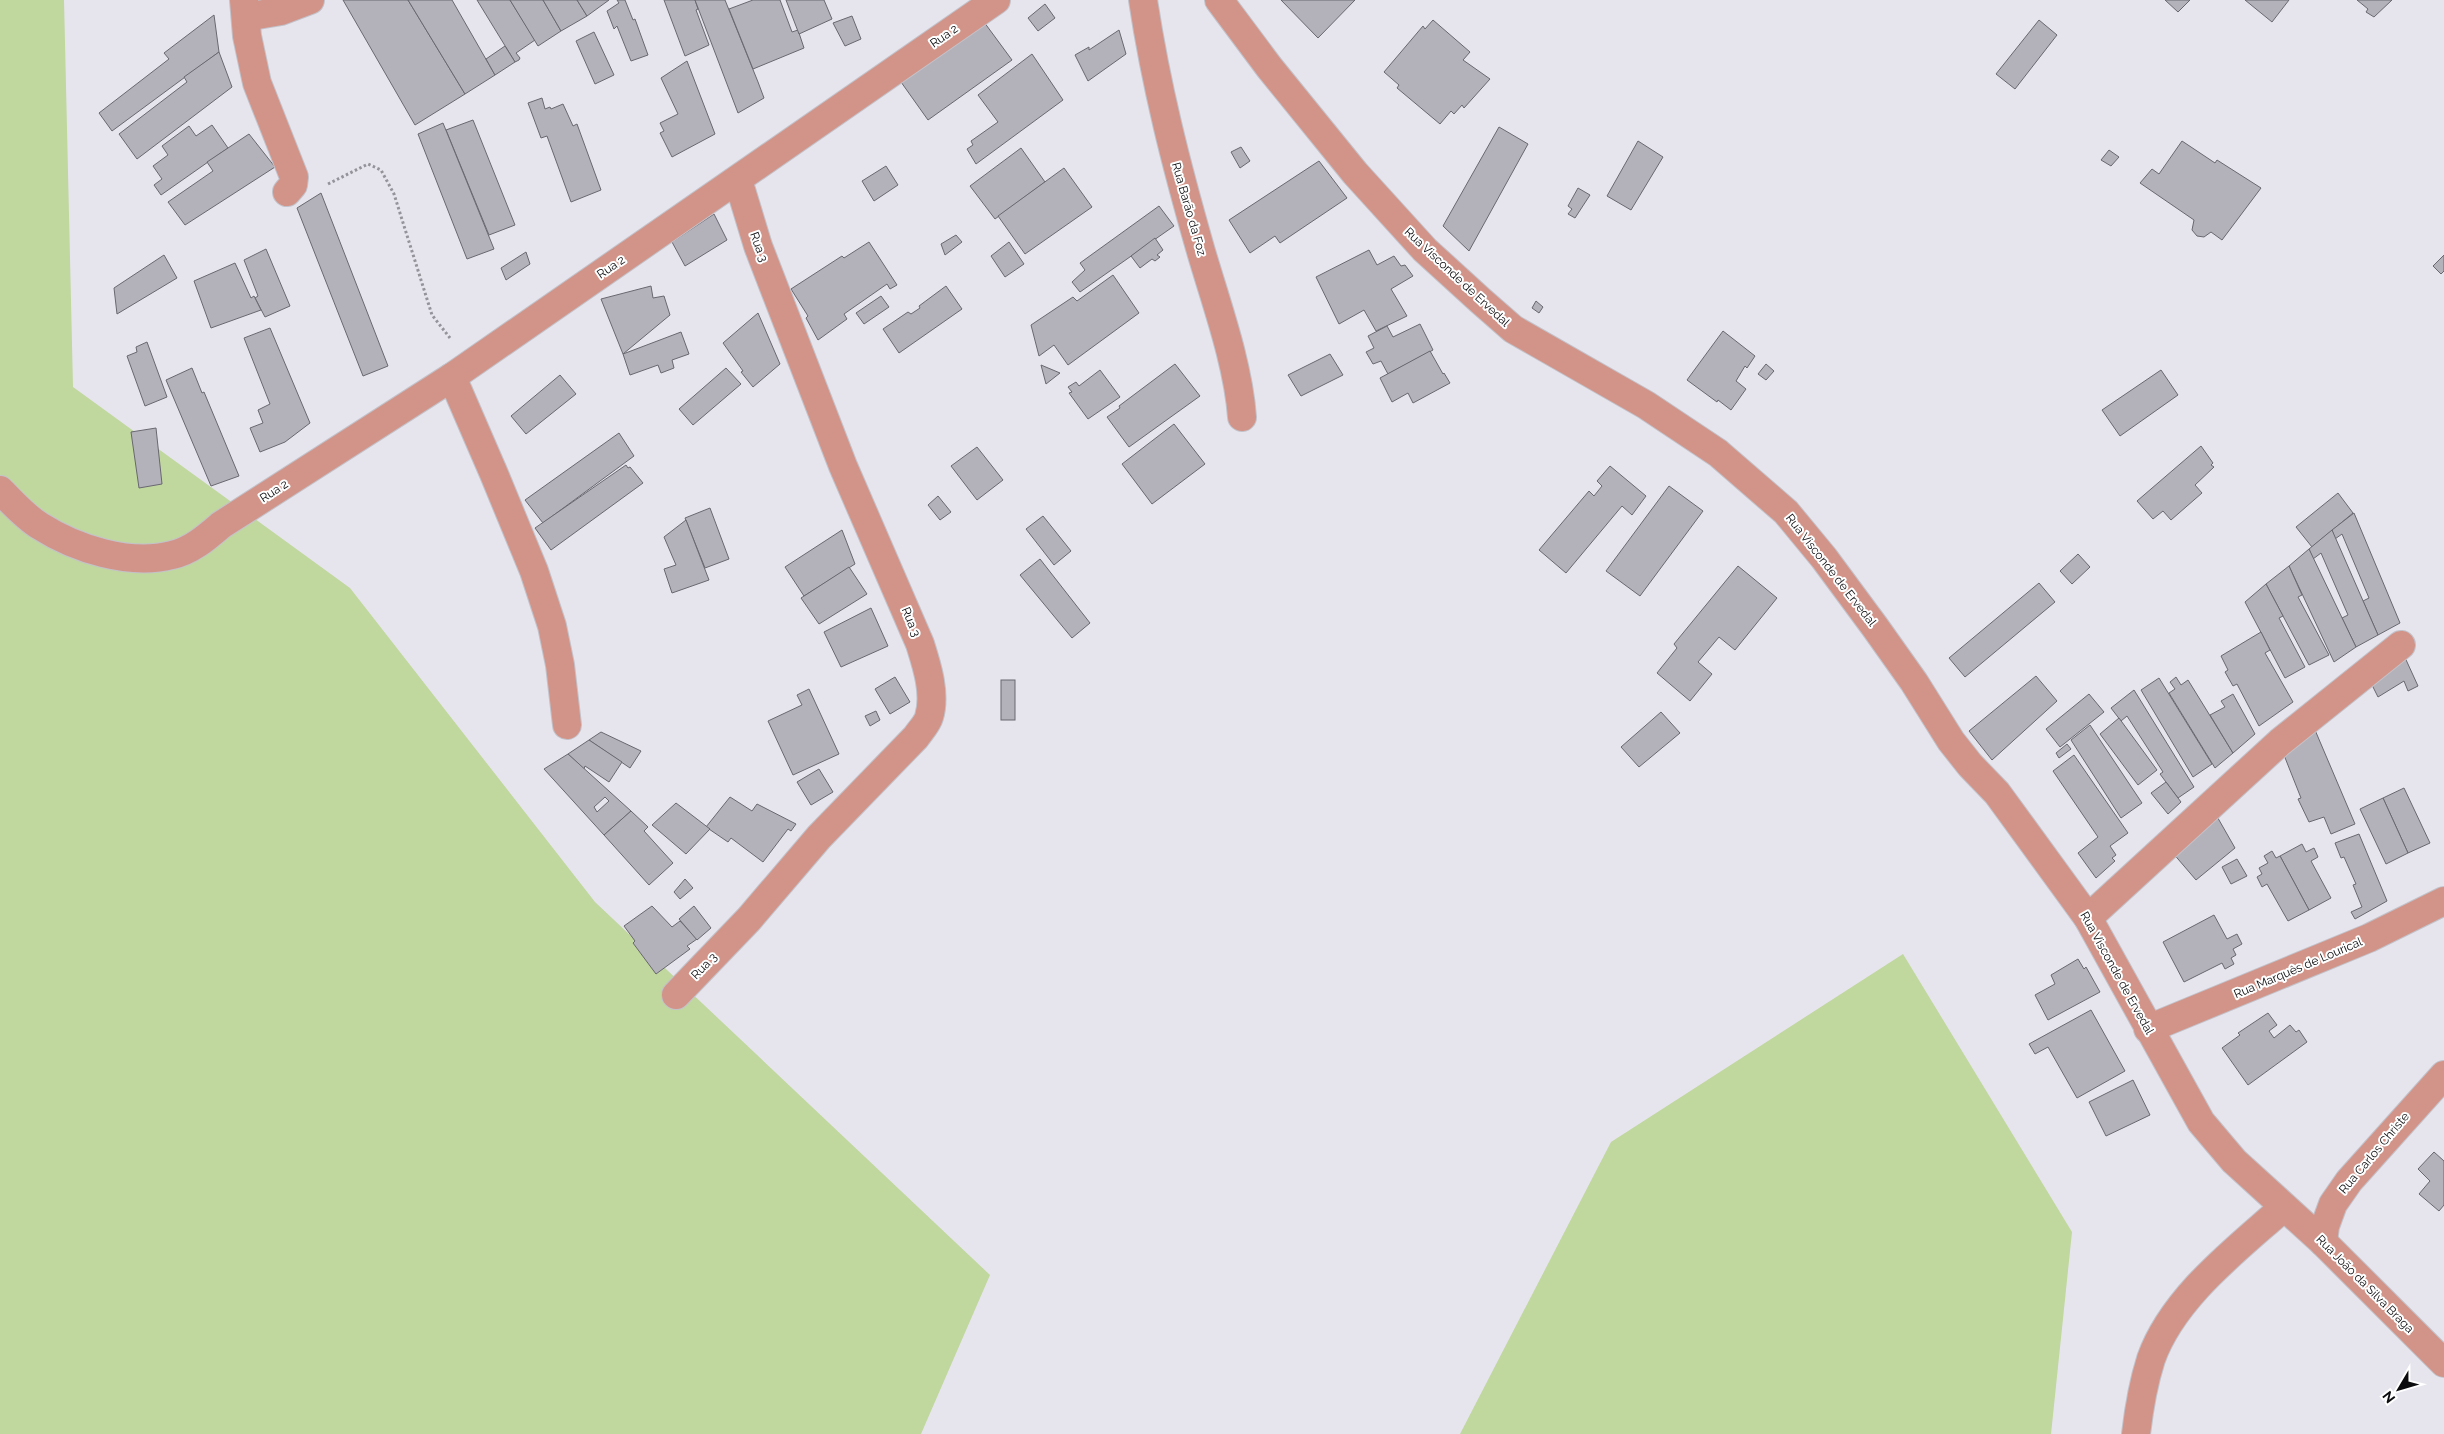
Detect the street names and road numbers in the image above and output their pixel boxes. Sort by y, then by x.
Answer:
street label: Rua 2 [927,21,961,51]
street label: Rua Barão da Foz [1169,161,1209,257]
street label: Rua Visconde de Ervedal [1402,225,1513,330]
street label: Rua 3 [747,230,771,264]
street label: Rua 2 [594,253,628,281]
street label: Rua 2 [257,477,291,505]
street label: Rua Visconde de Ervedal [1783,511,1880,629]
street label: Rua 3 [899,605,923,639]
street label: Rua Visconde de Ervedal [2077,909,2157,1038]
street label: Rua Marquês de Lourical [2232,934,2365,1001]
street label: Rua 3 [688,950,720,982]
street label: Rua Carlos Christe [2336,1110,2412,1196]
street label: Rua João da Silva Braga [2313,1232,2417,1336]

